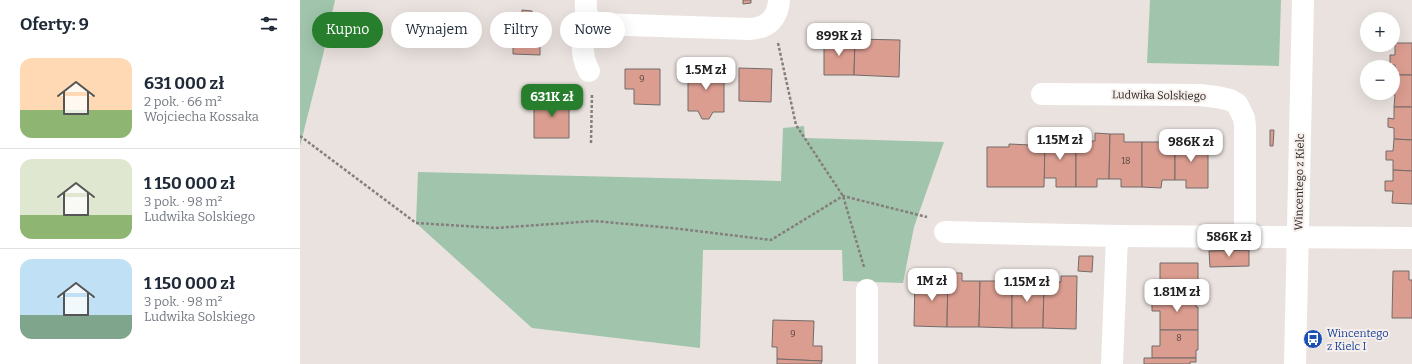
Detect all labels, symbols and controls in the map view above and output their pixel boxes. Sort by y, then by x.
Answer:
chip: Kupno [312,12,383,48]
chip: Wynajem [391,12,482,48]
chip: Filtry [490,12,552,48]
chip: Nowe [560,12,625,48]
map controls [1360,12,1400,100]
button: + [1360,12,1400,52]
icon: filters [258,13,280,35]
text: Oferty: 9 [20,14,89,35]
pin: 899K zł [802,23,876,57]
text: 899K zł [816,28,862,43]
pin: 1.5M zł [669,57,743,91]
button: − [1360,60,1400,100]
text: 1.5M zł [686,62,726,77]
text: 631 000 zł [144,73,224,94]
icon: home [52,74,100,122]
house number: 9 [639,74,645,84]
pin: 631K zł [515,84,589,118]
street label: Ludwika Solskiego [1112,88,1206,103]
text: 631K zł [530,89,574,104]
text: 2 pok. · 66 m² [144,94,222,109]
text: Wojciecha Kossaka [144,109,259,124]
pin: 1.15M zł [1019,127,1101,161]
pin: 986K zł [1154,129,1228,163]
text: 1.15M zł [1037,132,1083,147]
street label: Wincentego z Kielc [1292,133,1307,231]
text: 986K zł [1168,134,1214,149]
house number: 18 [1121,156,1131,166]
text: 1 150 000 zł [144,173,235,194]
icon: home [52,175,100,223]
text: 3 pok. · 98 m² [144,194,222,209]
text: Ludwika Solskiego [144,209,255,224]
pin: 586K zł [1192,224,1266,258]
text: 586K zł [1206,229,1252,244]
pin: 1M zł [904,268,960,302]
pin: 1.15M zł [986,269,1068,303]
text: 1 150 000 zł [144,273,235,294]
text: 1M zł [917,273,947,288]
text: 1.15M zł [1004,274,1050,289]
icon: home [52,275,100,323]
pin: 1.81M zł [1136,279,1218,313]
text: 1.81M zł [1153,284,1201,299]
text: 3 pok. · 98 m² [144,294,222,309]
text: Ludwika Solskiego [144,309,255,324]
place label: Wincentego z Kielc I [1327,327,1389,353]
bus stop icon: Wincentego z Kielc I [1302,328,1324,350]
house number: 9 [790,329,796,339]
house number: 8 [1176,333,1182,343]

